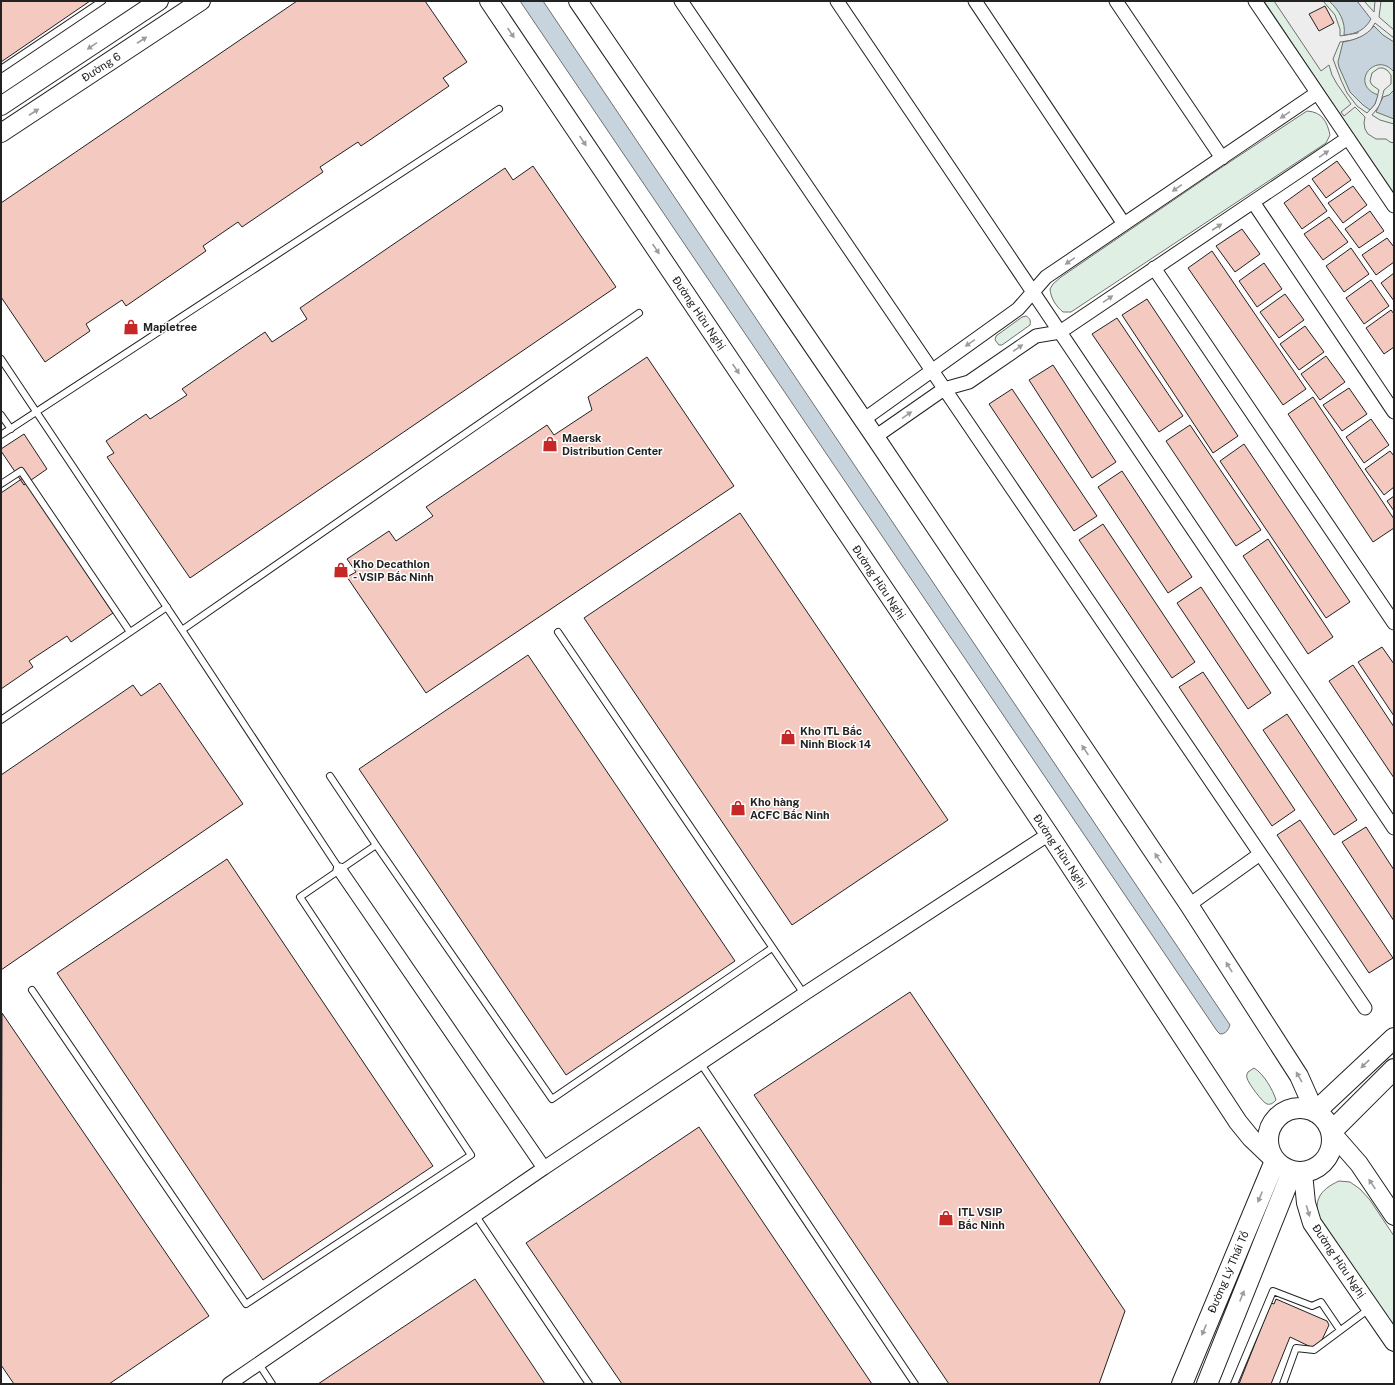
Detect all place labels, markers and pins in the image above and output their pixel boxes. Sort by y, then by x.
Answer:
shop icon: Mapletree [122,318,140,336]
place label: Mapletree [143,321,197,333]
place label: Maersk Distribution Center [562,432,663,457]
shop icon: Maersk Distribution Center [541,435,559,453]
place label: Kho Decathlon - VSIP Bắc Ninh [353,558,434,583]
shop icon: Kho Decathlon - VSIP Bắc Ninh [332,561,350,579]
place label: Kho ITL Bắc Ninh Block 14 [800,725,871,750]
shop icon: Kho ITL Bắc Ninh Block 14 [779,728,797,746]
place label: Kho hàng ACFC Bắc Ninh [750,796,829,821]
shop icon: Kho hàng ACFC Bắc Ninh [729,799,747,817]
place label: ITL VSIP Bắc Ninh [958,1206,1005,1231]
shop icon: ITL VSIP Bắc Ninh [937,1209,955,1227]

